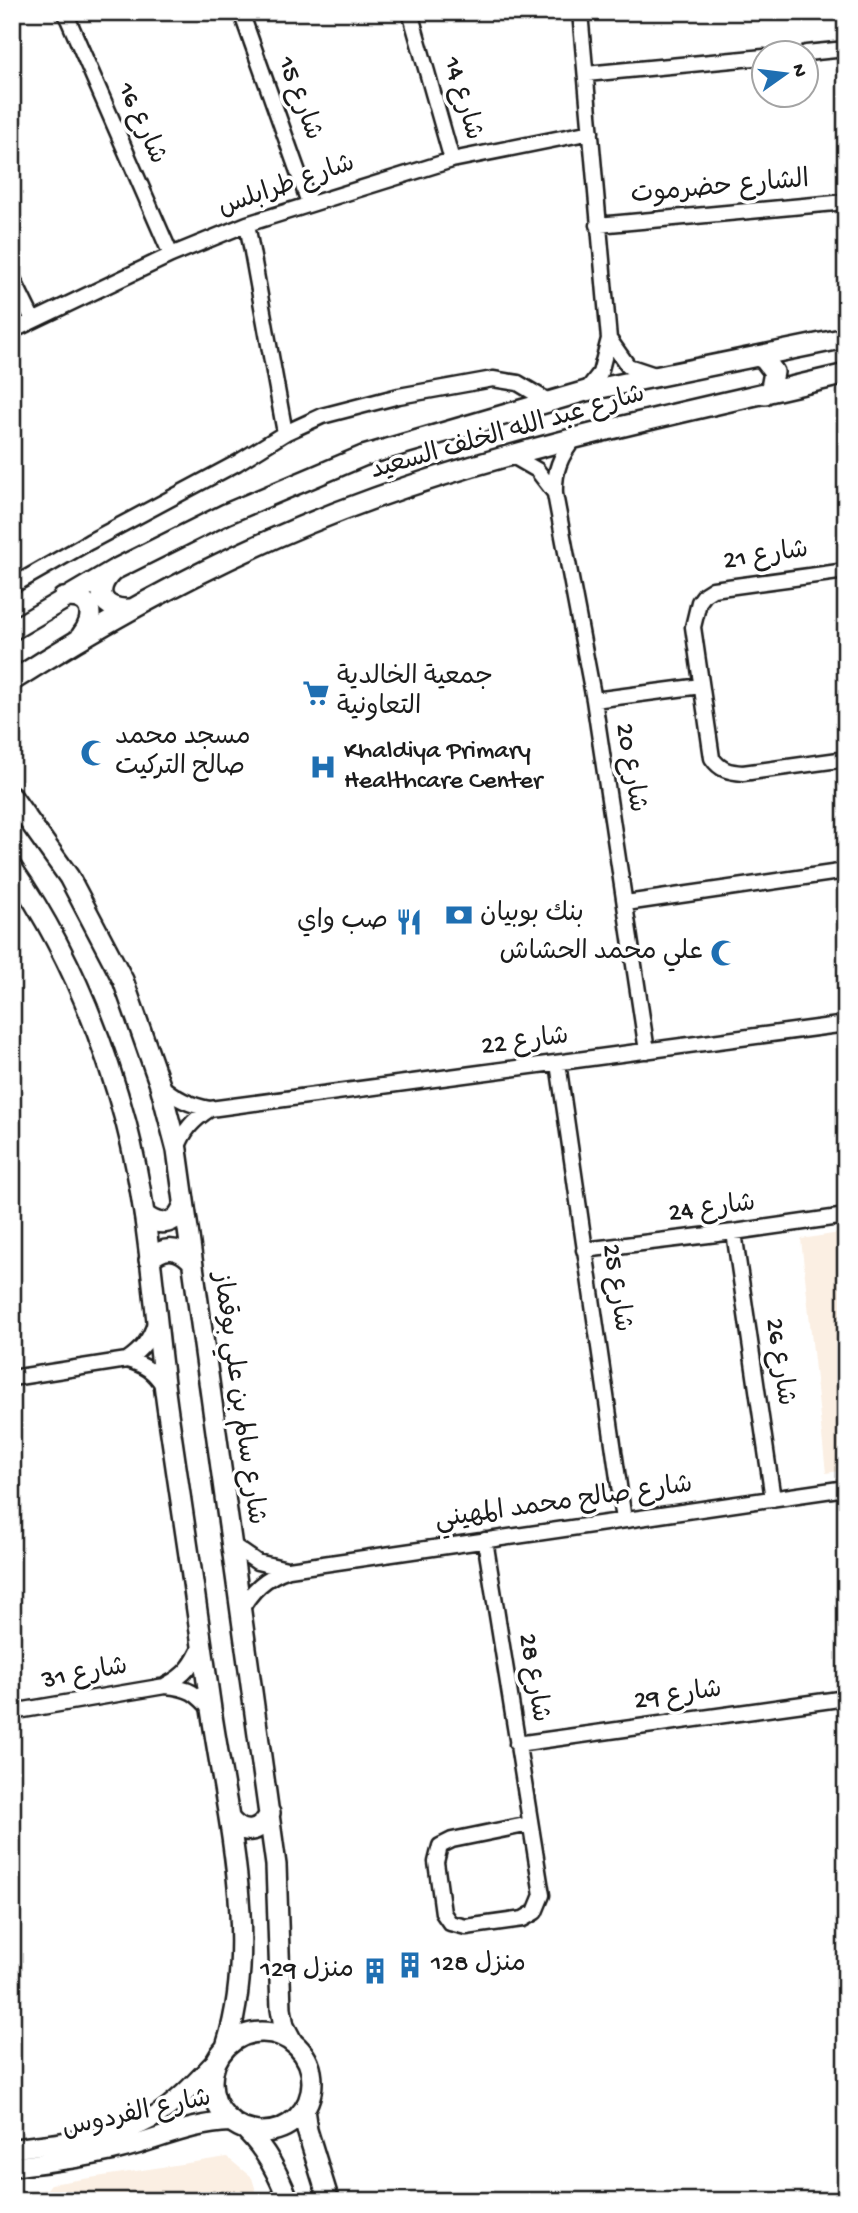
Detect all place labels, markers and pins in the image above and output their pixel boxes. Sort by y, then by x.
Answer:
place label: جمعية الخالدية التعاونية [337,663,493,724]
supermarket icon: جمعية الخالدية التعاونية [301,678,331,708]
place label: مسجد محمد صالح التركيت [115,723,251,784]
place label: Khaldiya Primary Healthcare Center [344,737,545,798]
mosque icon: مسجد محمد صالح التركيت [79,738,109,768]
hospital icon: Khaldiya Primary Healthcare Center [308,752,338,782]
bank icon: بنك بوبيان [444,900,474,930]
place label: بنك بوبيان [480,900,584,931]
place label: صب واي [297,907,388,938]
restaurant icon: صب واي [394,907,424,937]
place label: علي محمد الحشاش [499,938,703,972]
mosque icon: علي محمد الحشاش [709,938,739,968]
building icon: منزل 128 [395,1950,425,1980]
place label: منزل 128 [430,1950,526,1981]
place label: منزل 129 [259,1956,354,1987]
building icon: منزل 129 [360,1956,390,1986]

